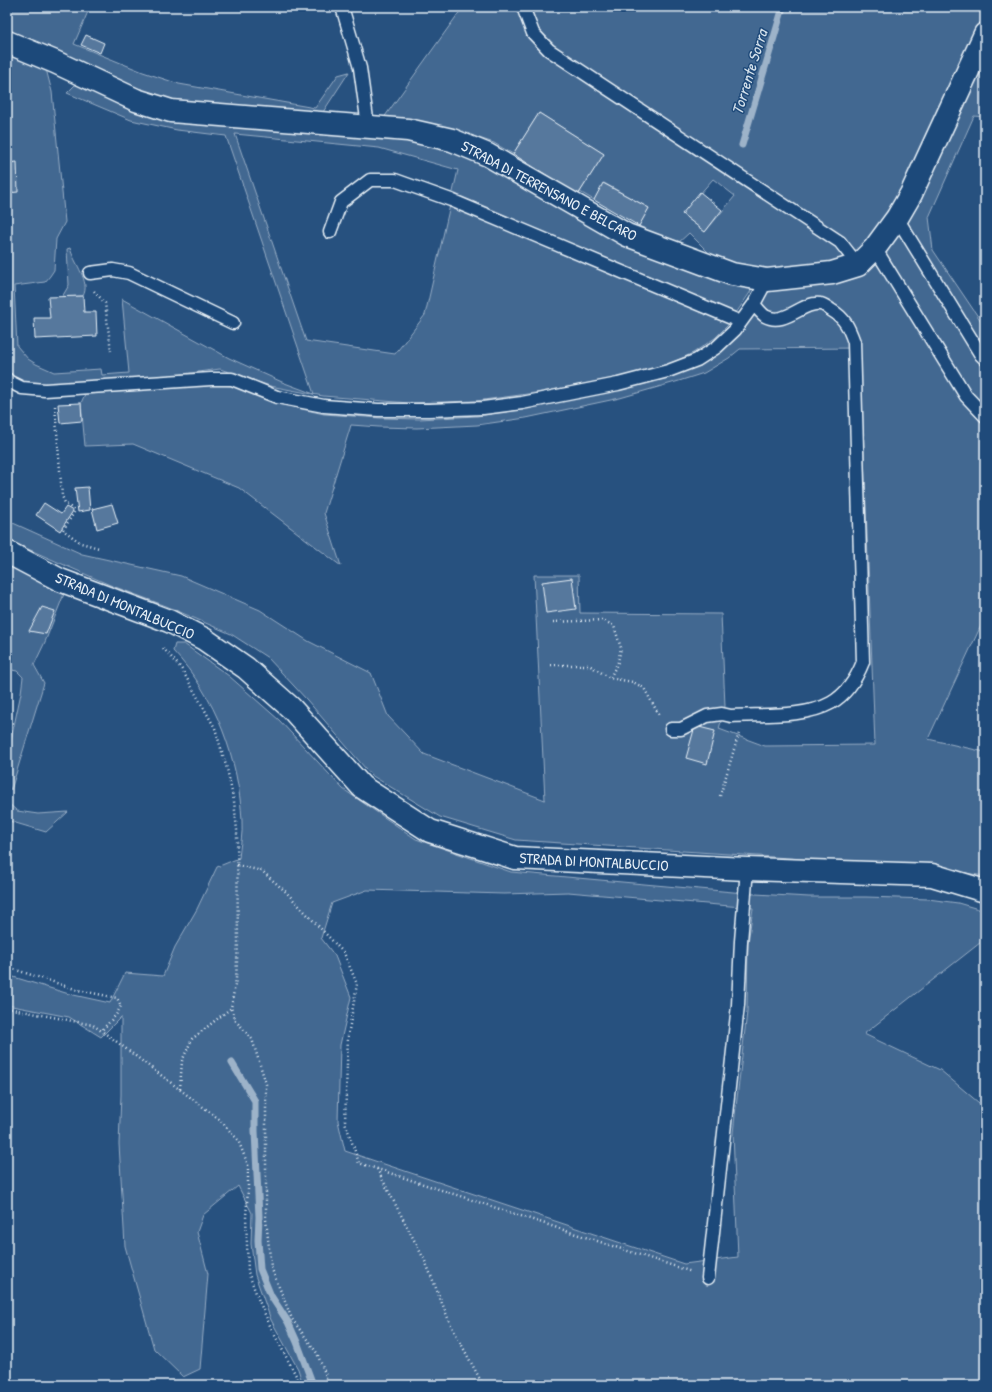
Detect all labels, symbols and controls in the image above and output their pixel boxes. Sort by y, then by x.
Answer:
water label: Torrente Sorra [726,25,773,117]
street label: STRADA DI TERRENSANO E BELCARO [458,135,641,246]
street label: STRADA DI MONTALBUCCIO [52,567,198,644]
street label: STRADA DI MONTALBUCCIO [519,847,669,876]

